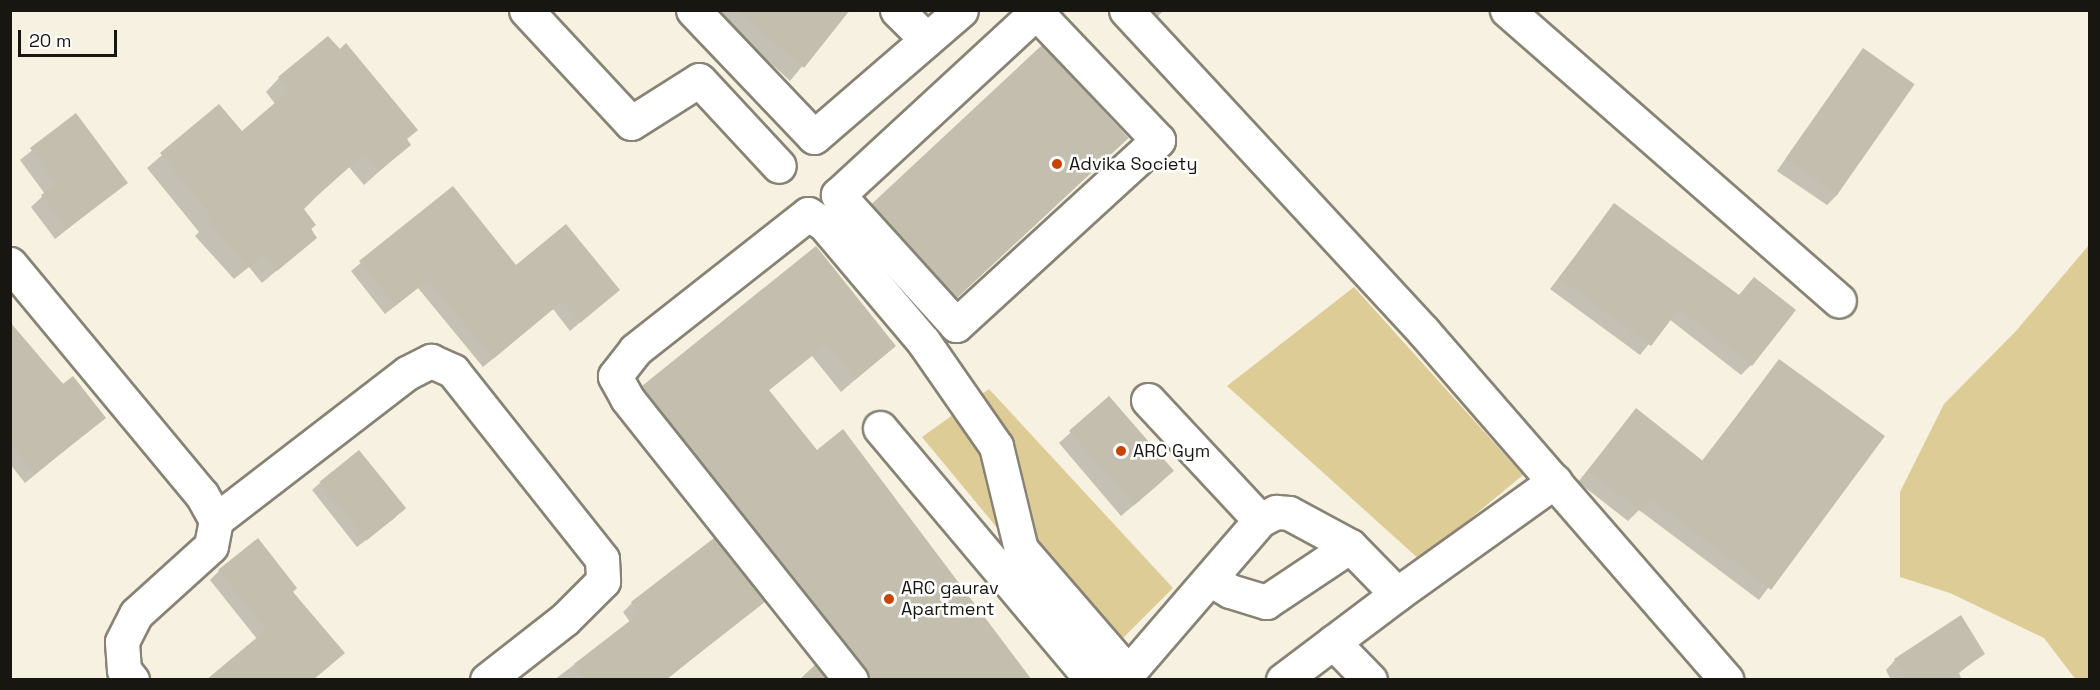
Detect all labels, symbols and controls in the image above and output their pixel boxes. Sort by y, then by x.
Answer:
scale bar [21,18,120,56]
text: 20 m [29,29,72,52]
place label: Advika Society [1069,153,1197,175]
marker: Advika Society [1050,157,1064,171]
place label: ARC Gym [1133,440,1210,462]
marker: ARC Gym [1114,444,1128,458]
place label: ARC gaurav Apartment [901,578,999,620]
marker: ARC gaurav Apartment [882,592,896,606]

